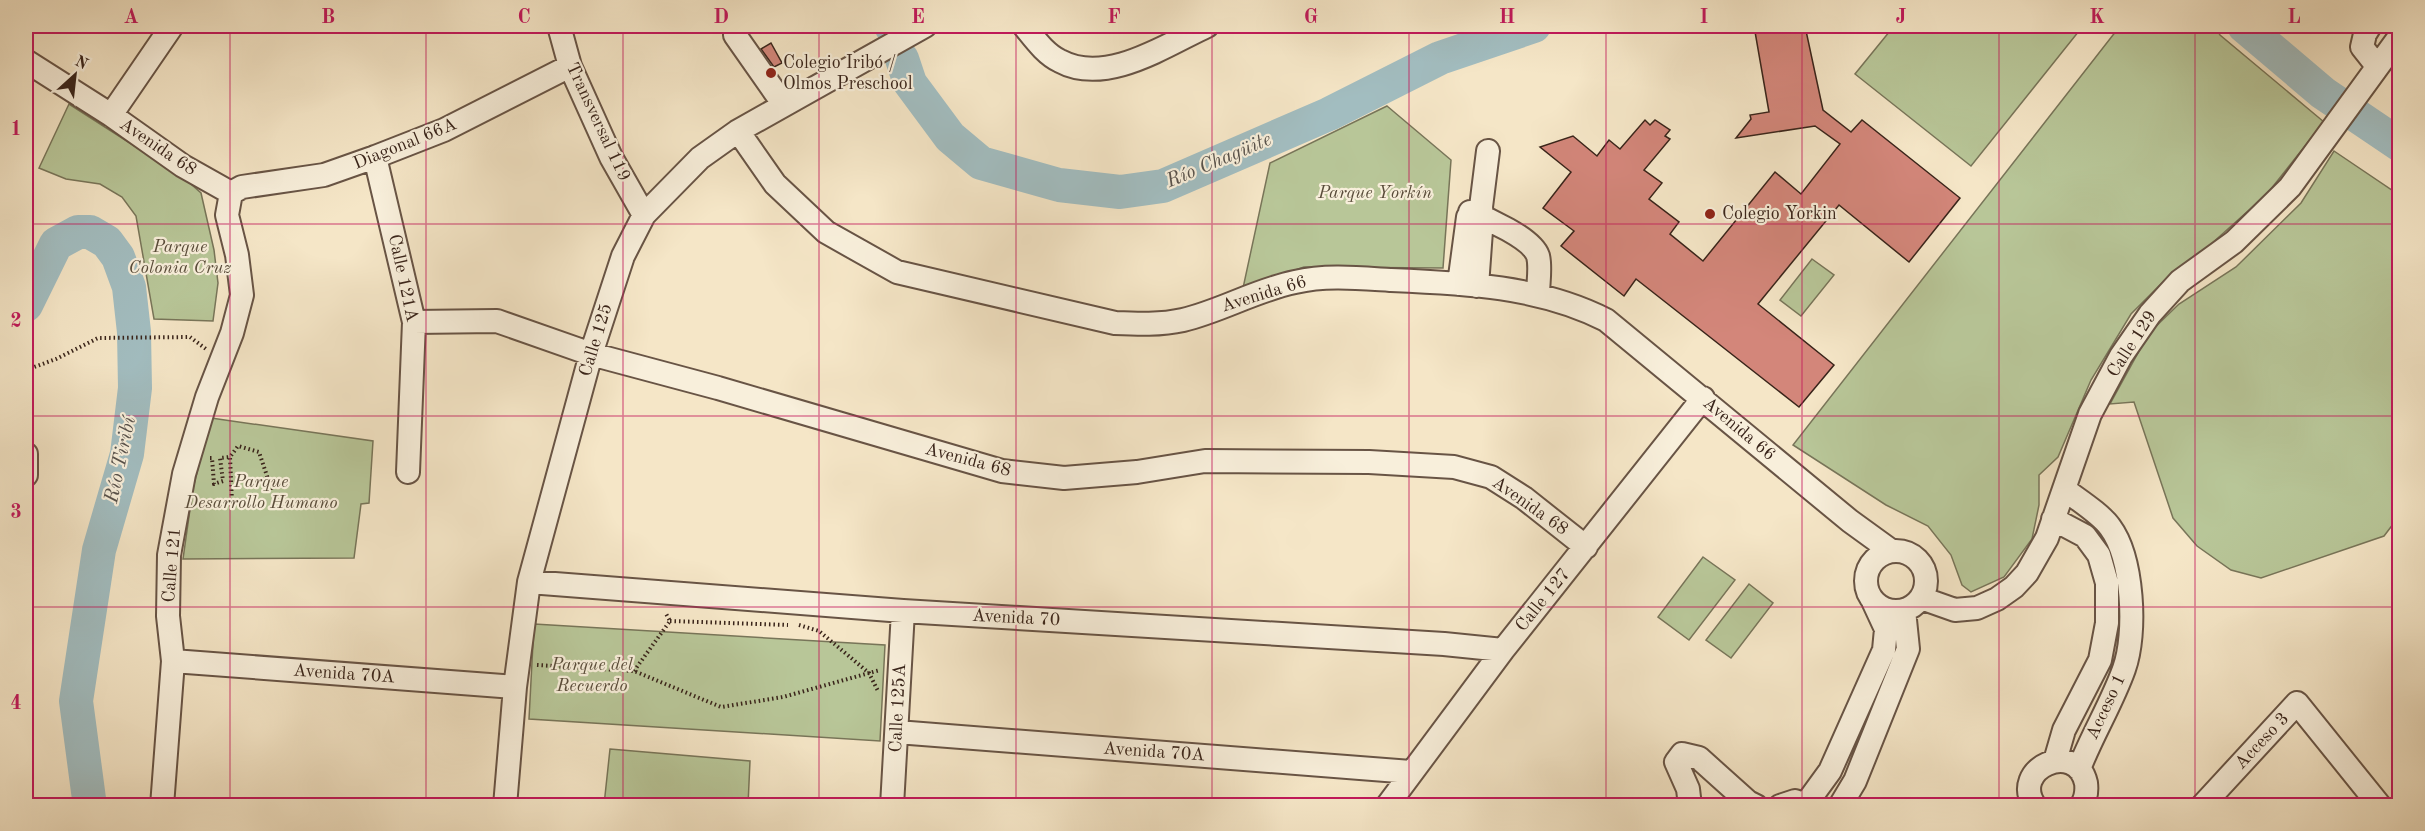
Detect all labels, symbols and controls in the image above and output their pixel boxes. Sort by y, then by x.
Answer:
text: A [123,8,139,28]
text: B [321,8,335,28]
text: C [517,8,531,28]
text: D [713,8,729,28]
text: E [911,8,925,28]
text: F [1107,8,1121,28]
text: G [1304,8,1318,28]
text: H [1499,8,1515,28]
text: I [1700,8,1708,28]
text: J [1896,8,1907,28]
text: K [2089,8,2105,28]
text: L [2287,8,2301,28]
north arrow [45,45,105,105]
text: N [72,54,91,74]
place label: Colegio Iribó / Olmos Preschool [783,54,913,93]
street label: Transversal 119 [563,60,633,184]
marker: Colegio Iribó / Olmos Preschool [764,66,778,80]
street label: Avenida 68 [116,115,200,179]
street label: Diagonal 66A [351,115,459,173]
text: 1 [10,120,22,140]
water label: Río Chagüite [1162,130,1275,193]
park label: Parque Yorkín [1317,184,1432,202]
place label: Colegio Yorkin [1722,205,1837,223]
marker: Colegio Yorkin [1703,207,1717,221]
street label: Calle 121A [385,233,421,324]
park label: Parque Colonia Cruz [129,238,232,277]
street label: Avenida 66 [1219,272,1309,316]
street label: Calle 125 [576,301,616,379]
street label: Calle 129 [2104,308,2160,380]
text: 2 [10,312,22,332]
street label: Avenida 66 [1699,394,1779,464]
water label: Río Tiribí [102,414,140,506]
street label: Avenida 68 [923,440,1013,480]
park label: Parque Desarrollo Humano [183,473,338,512]
street label: Avenida 68 [1489,473,1571,539]
text: 3 [10,503,22,523]
street label: Calle 121 [160,527,184,603]
street label: Calle 127 [1512,565,1574,635]
street label: Avenida 70 [971,607,1061,629]
park label: Parque del Recuerdo [550,656,634,695]
street label: Avenida 70A [292,661,396,687]
street label: Calle 125A [887,663,909,753]
street label: Acceso 1 [2083,671,2129,743]
text: 4 [10,694,22,714]
street label: Acceso 3 [2232,709,2292,773]
street label: Avenida 70A [1102,739,1206,765]

